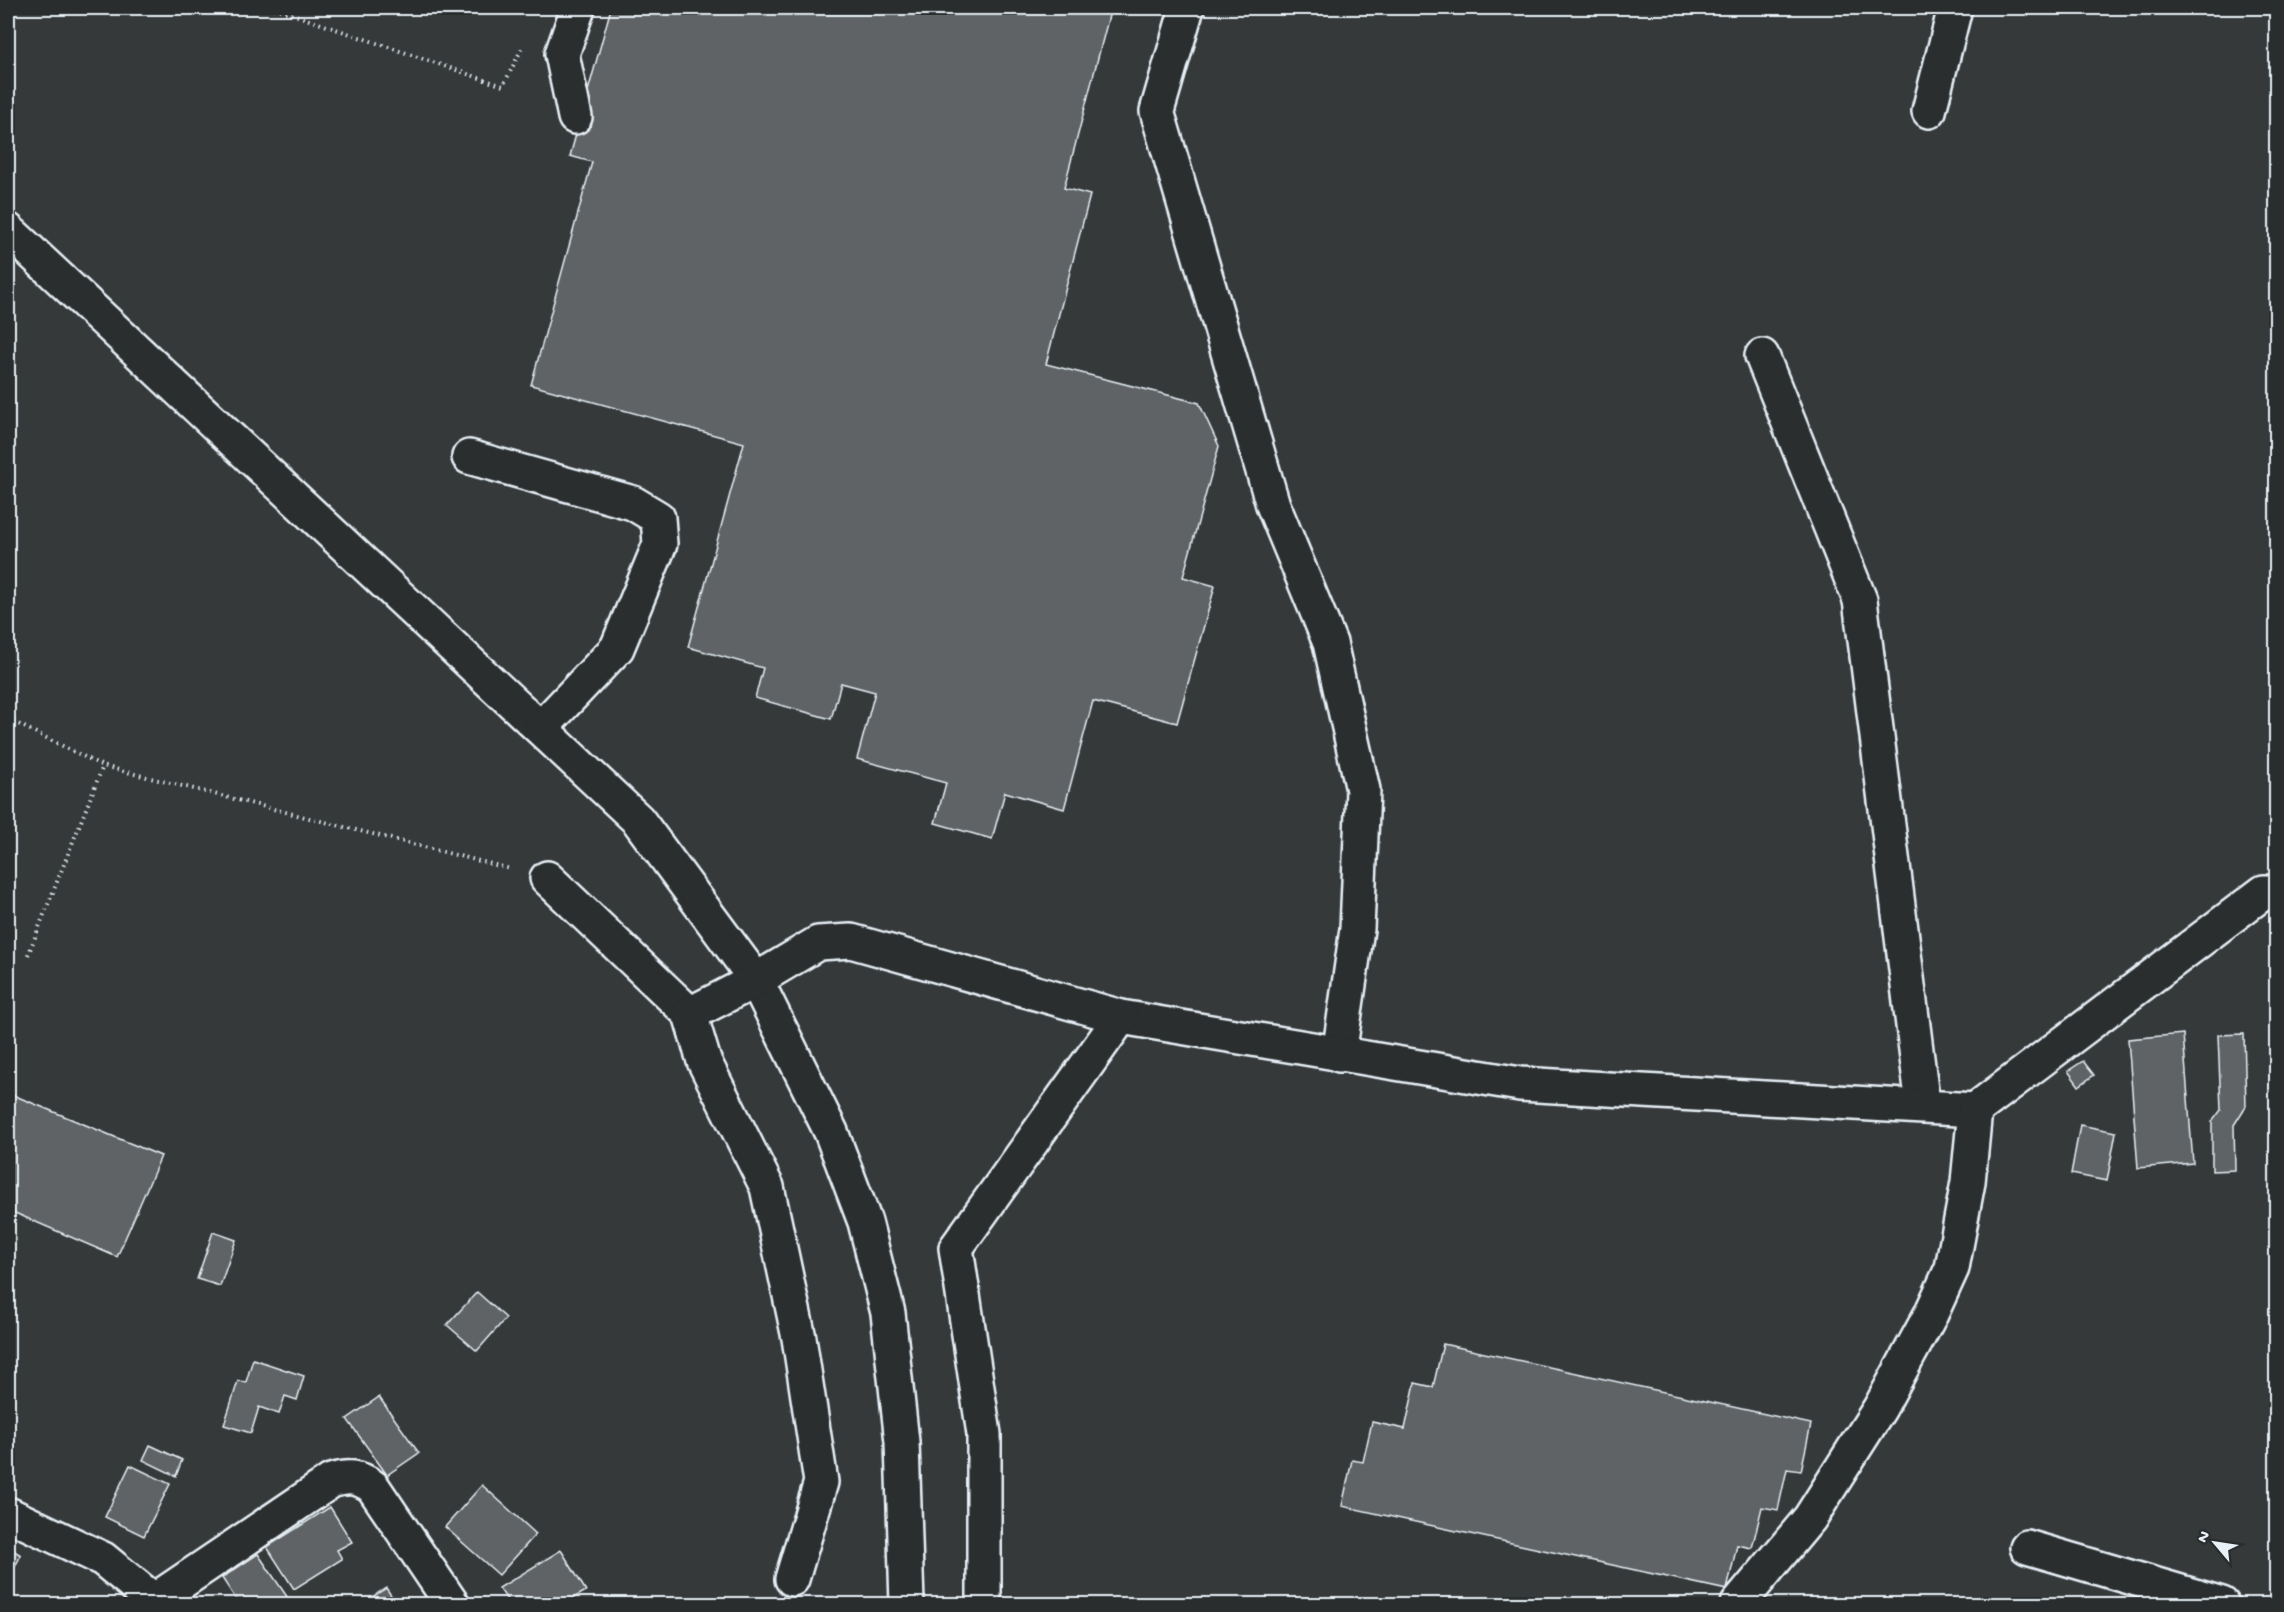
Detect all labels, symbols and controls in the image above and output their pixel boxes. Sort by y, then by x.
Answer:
north arrow [2185,1513,2245,1573]
text: N [2194,1528,2216,1547]

